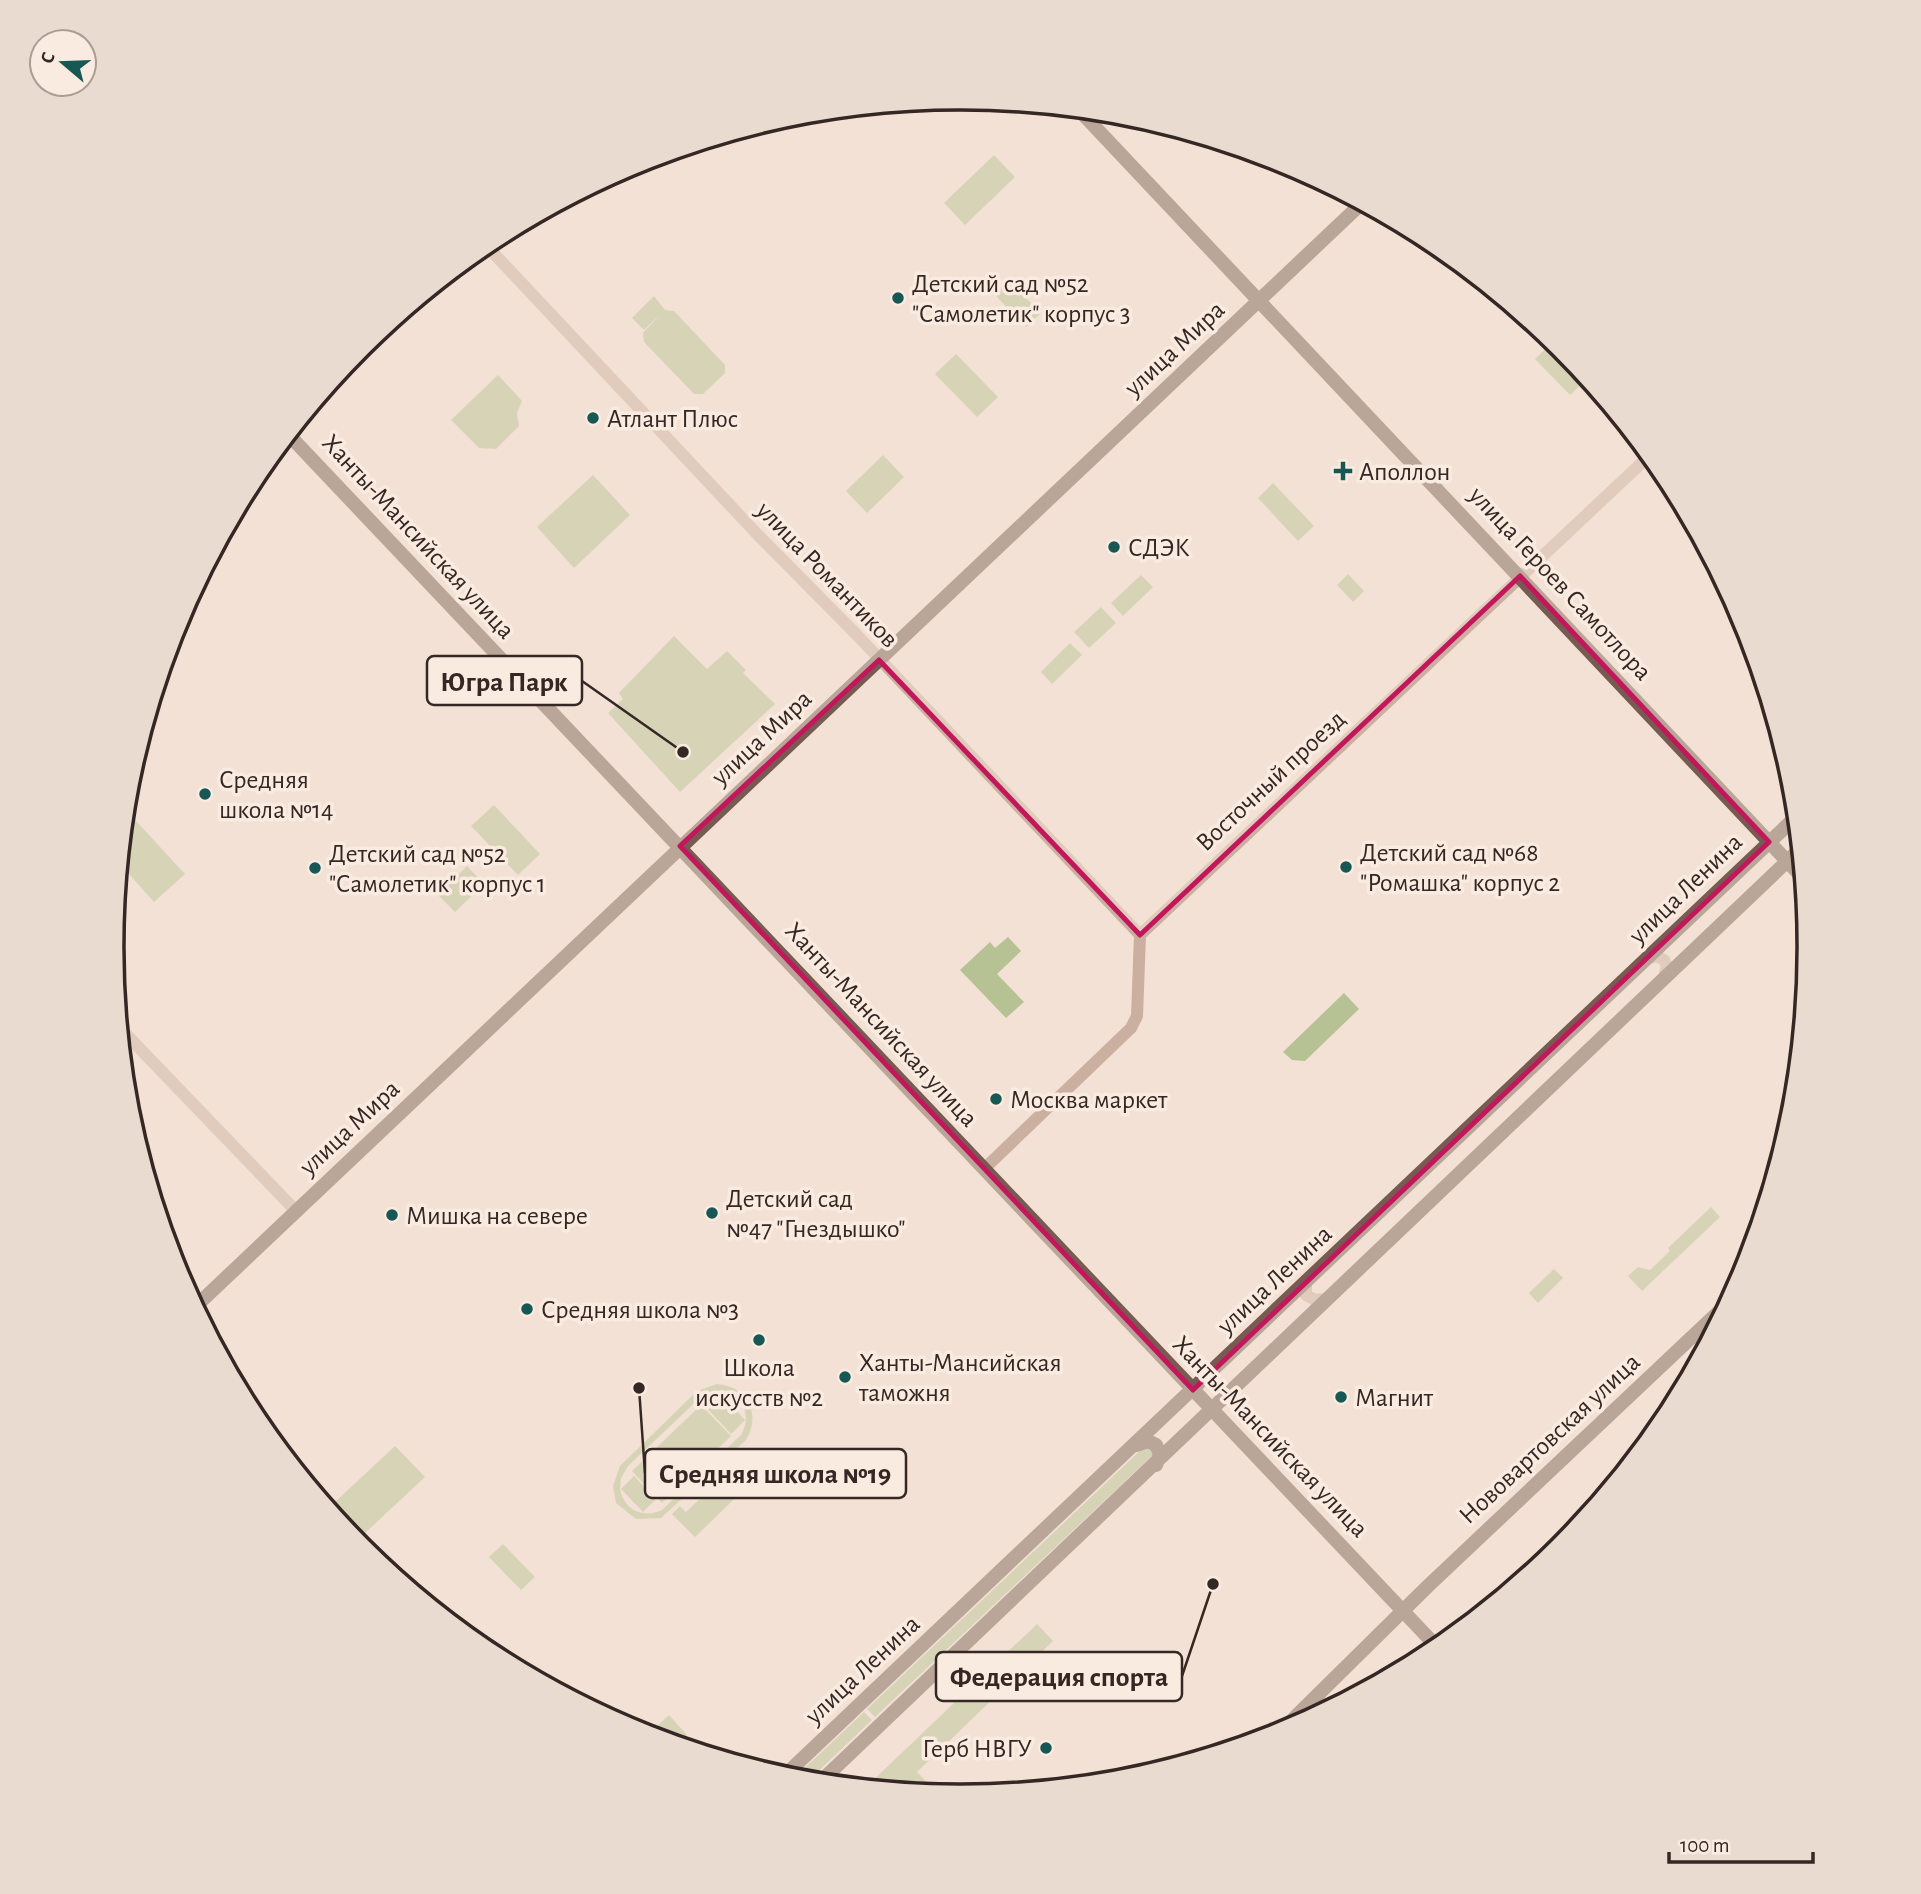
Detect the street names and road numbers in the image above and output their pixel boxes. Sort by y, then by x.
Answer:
street label: улица Мира [1119,296,1230,402]
street label: Ханты-Мансийская улица [317,430,519,644]
street label: улица Героев Самотлора [1463,481,1656,686]
street label: улица Романтиков [751,496,903,653]
street label: улица Мира [706,685,817,791]
street label: Восточный проезд [1191,705,1350,856]
street label: улица Ленина [1623,829,1747,949]
street label: Ханты-Мансийская улица [780,918,982,1132]
street label: улица Мира [294,1075,405,1181]
street label: улица Ленина [1212,1220,1337,1340]
street label: Ханты-Мансийская улица [1168,1331,1373,1542]
street label: Нововартовская улица [1454,1348,1645,1529]
street label: улица Ленина [800,1610,925,1730]

